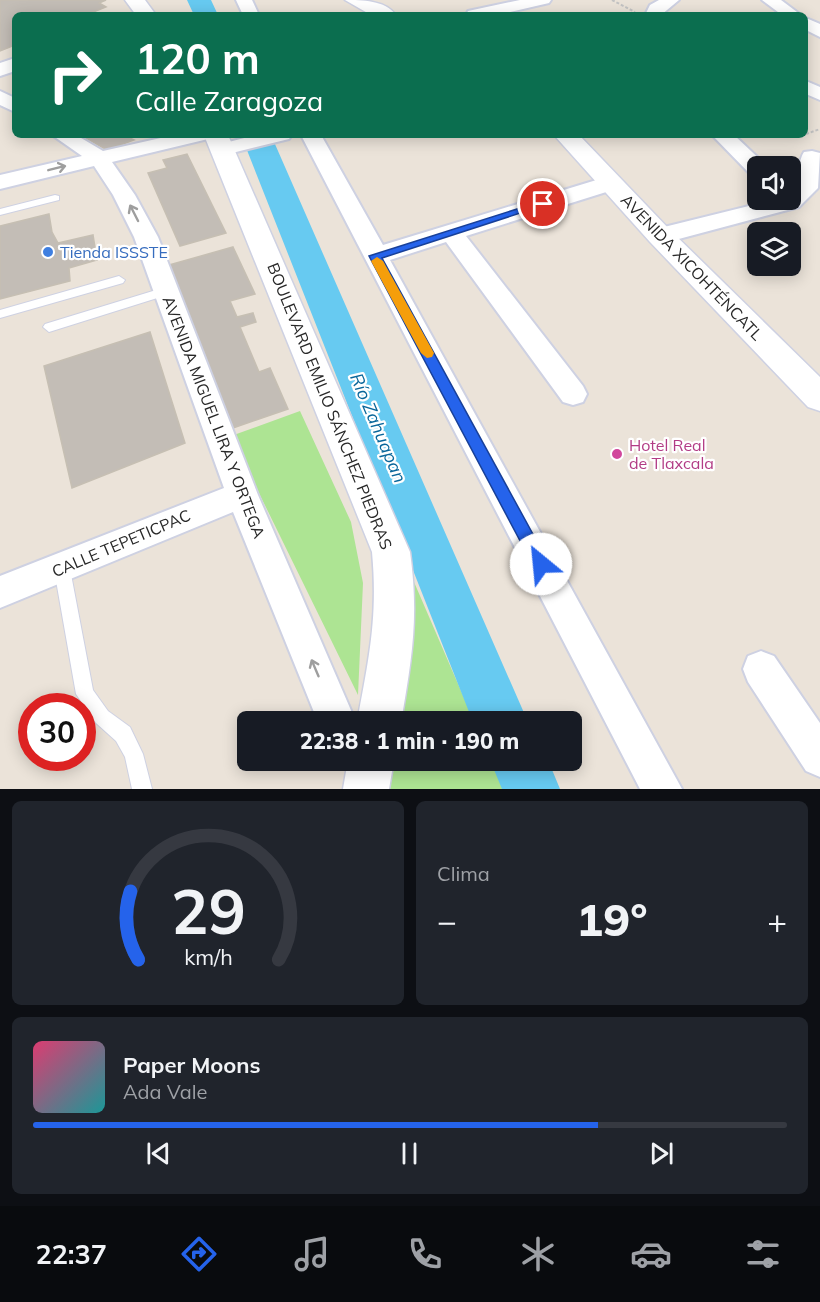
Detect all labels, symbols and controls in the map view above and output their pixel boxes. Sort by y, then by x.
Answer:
text: 120 m [135,32,260,85]
icon: right [36,36,114,114]
text: Calle Zaragoza [135,84,323,118]
map controls [747,156,801,276]
button: sound [747,156,801,210]
one-way arrow [47,162,66,174]
pin [517,178,568,229]
icon: arrive [526,187,559,220]
street label: AVENIDA XICOHTÉNCATL [617,190,767,345]
one-way arrow [128,205,139,223]
button: layers [747,222,801,276]
place label: Tienda ISSSTE [60,242,168,262]
marker: Tienda ISSSTE [41,245,55,259]
street label: BOULEVARD EMILIO SÁNCHEZ PIEDRAS [263,260,397,552]
street label: AVENIDA MIGUEL LIRA Y ORTEGA [158,293,270,541]
water label: Río Zahuapan [345,369,412,486]
place label: Hotel Real de Tlaxcala [629,435,714,473]
marker: Hotel Real de Tlaxcala [610,447,624,461]
street label: CALLE TEPETICPAC [49,505,193,581]
position arrow [509,532,573,596]
one-way arrow [309,659,320,677]
speed limit sign: 30 [18,693,96,771]
text: 22:38 · 1 min · 190 m [300,727,519,755]
text: Clima [437,861,490,886]
text: 29 [171,871,245,950]
text: 19° [576,891,648,947]
text: − [437,900,457,941]
text: + [767,900,787,941]
text: km/h [184,943,232,970]
text: Paper Moons [123,1051,261,1079]
text: Ada Vale [123,1079,207,1104]
icon: previous [142,1137,175,1170]
icon: pause [393,1137,426,1170]
icon: next [645,1137,678,1170]
icon: directions [178,1233,220,1275]
icon: music [291,1233,333,1275]
icon: phone [404,1233,446,1275]
icon: climate [517,1233,559,1275]
icon: car [630,1233,672,1275]
icon: filters [742,1233,784,1275]
text: 22:37 [35,1237,107,1271]

